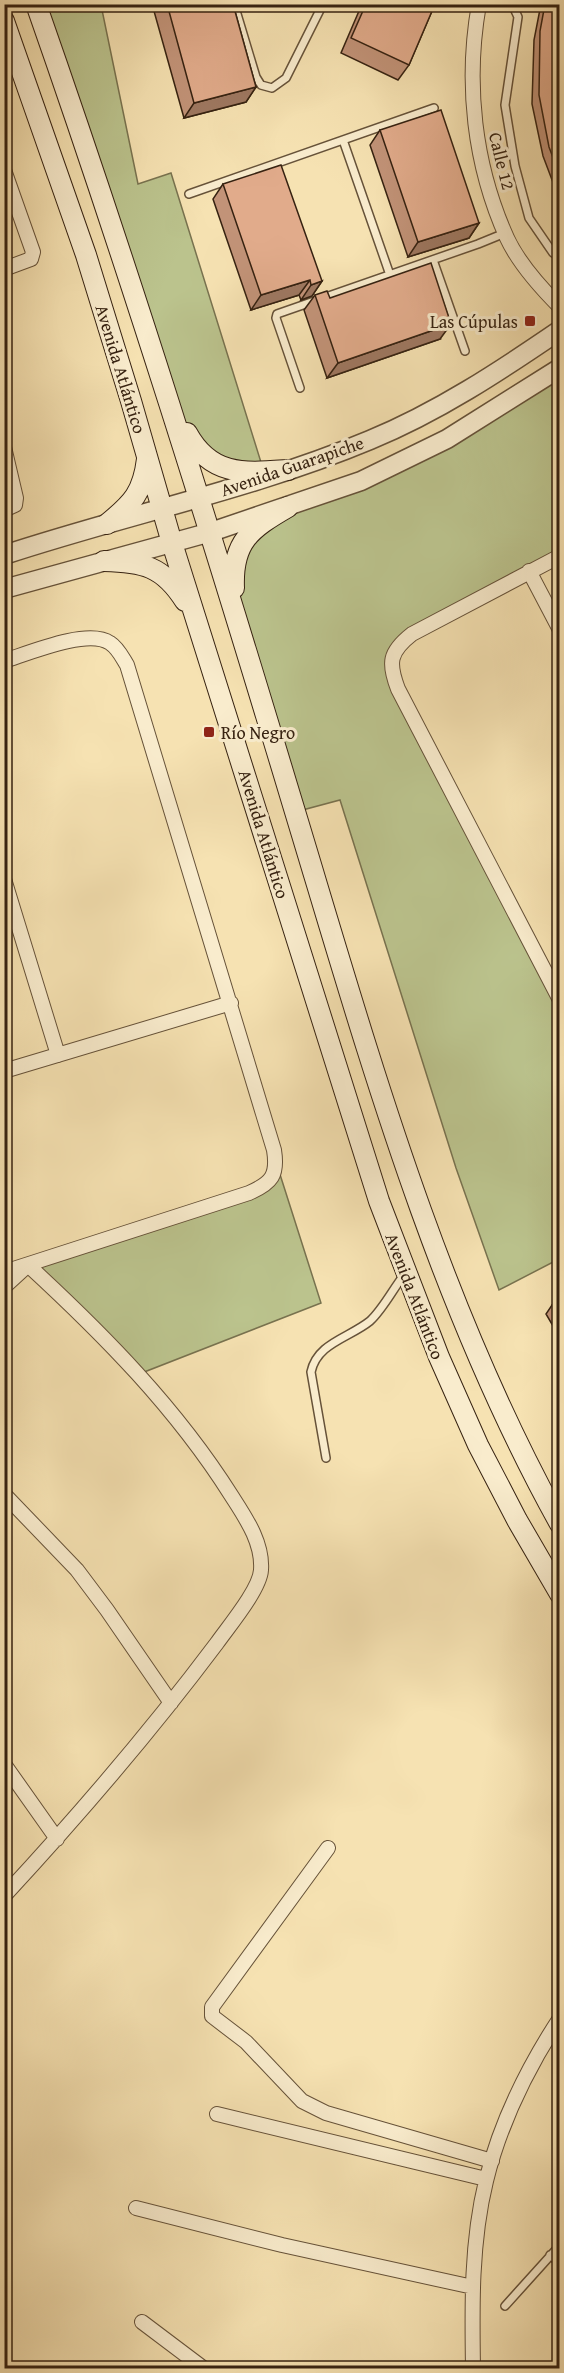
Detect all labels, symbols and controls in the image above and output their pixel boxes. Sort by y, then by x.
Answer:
street label: Calle 12 [482,130,522,192]
street label: Avenida Atlántico [89,301,153,437]
place label: Las Cúpulas [430,308,518,335]
marker: Las Cúpulas [523,314,537,328]
street label: Avenida Guarapiche [217,429,367,503]
place label: Río Negro [221,719,295,746]
marker: Río Negro [202,725,216,739]
street label: Avenida Atlántico [232,766,296,902]
street label: Avenida Atlántico [378,1229,452,1363]

